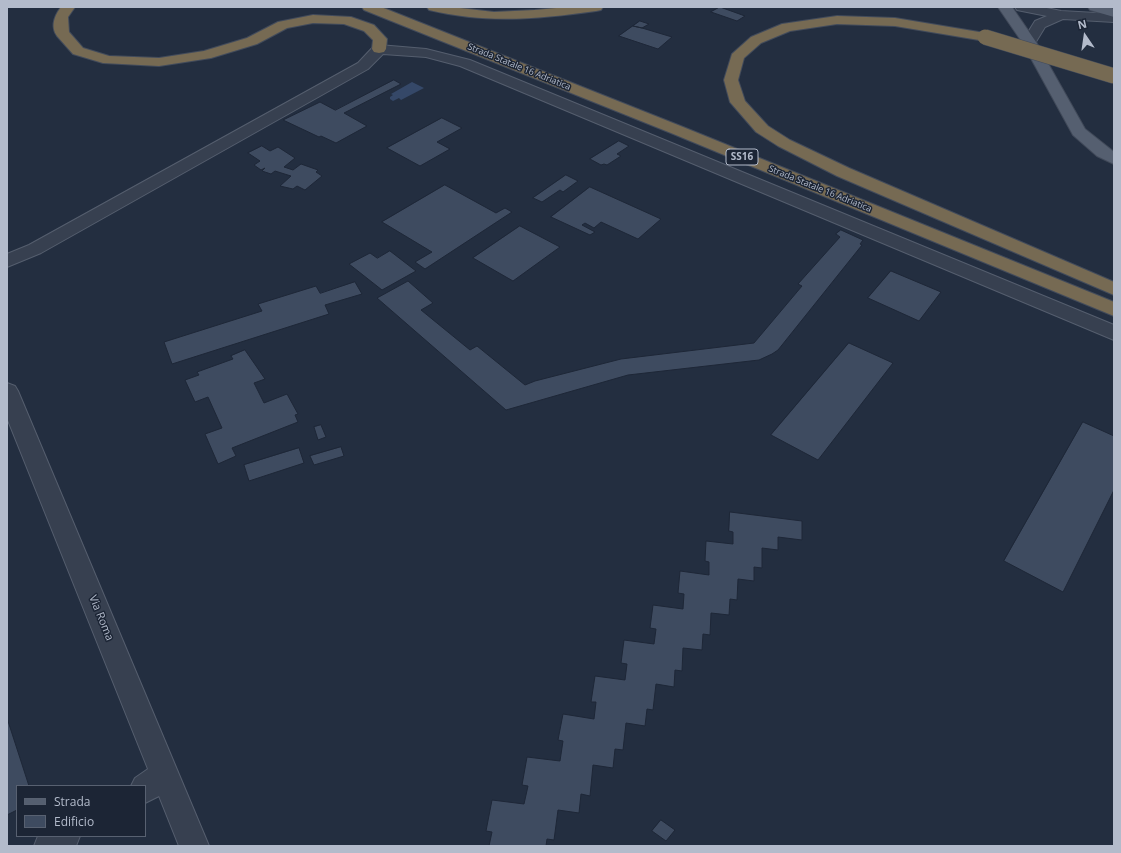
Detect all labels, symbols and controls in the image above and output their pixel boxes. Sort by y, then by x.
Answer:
north arrow [1065,16,1105,56]
text: N [1076,16,1088,32]
street label: Strada Statale 16 Adriatica [466,41,572,93]
road number: SS16 [726,149,758,165]
street label: Strada Statale 16 Adriatica [767,163,873,215]
street label: Via Roma [86,593,116,643]
legend [16,785,146,837]
text: Strada [54,793,90,810]
text: Edificio [54,813,94,830]

